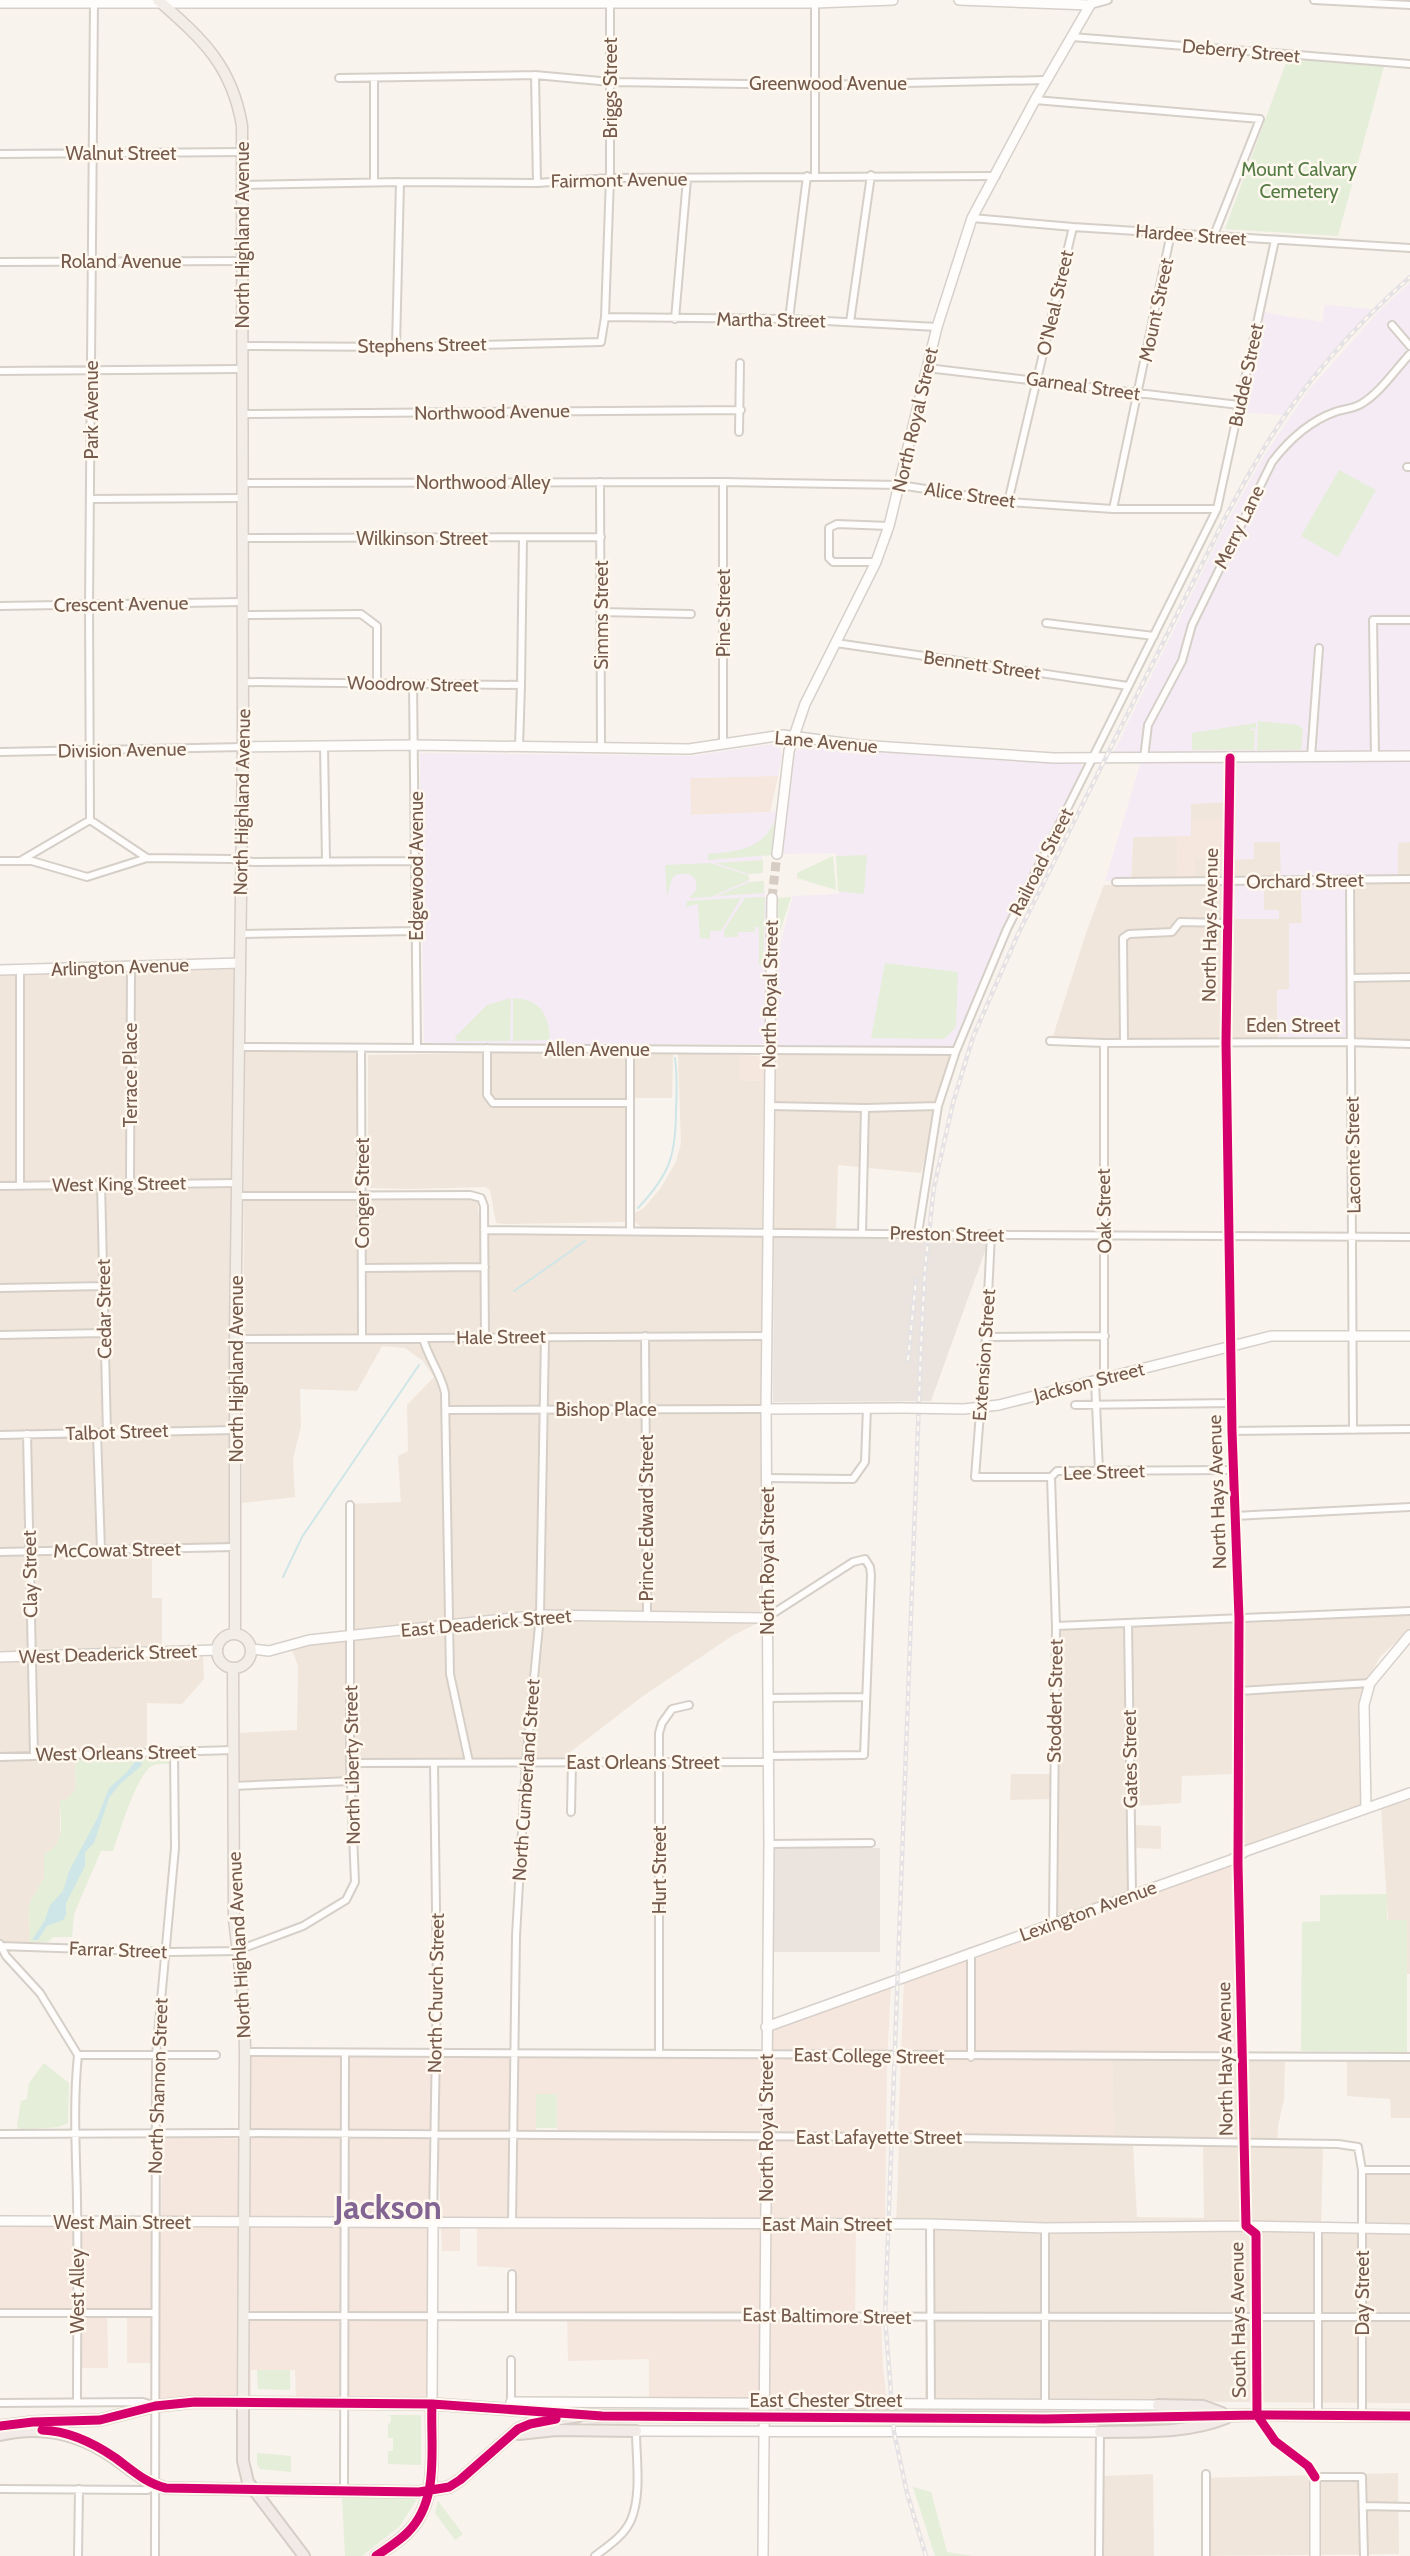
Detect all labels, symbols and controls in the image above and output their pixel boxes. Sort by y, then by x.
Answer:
street label: Deberry Street [1181,34,1302,68]
street label: Briggs Street [599,37,622,139]
street label: Greenwood Avenue [749,72,907,95]
street label: North Highland Avenue [231,141,254,328]
street label: Walnut Street [66,142,177,165]
park label: Mount Calvary Cemetery [1241,158,1357,203]
street label: Fairmont Avenue [551,167,688,193]
street label: Hardee Street [1135,220,1248,250]
street label: O'Neal Street [1032,247,1078,358]
street label: Roland Avenue [61,250,182,273]
street label: Mount Street [1134,255,1178,364]
street label: Martha Street [716,308,826,332]
street label: Budde Street [1224,321,1268,429]
street label: Stephens Street [357,332,487,358]
street label: North Royal Street [887,345,943,495]
street label: Park Avenue [80,360,103,459]
street label: Garneal Street [1024,367,1142,405]
street label: Northwood Avenue [414,399,570,425]
street label: Northwood Alley [415,471,551,494]
street label: Alice Street [923,477,1017,513]
street label: Merry Lane [1209,481,1269,572]
street label: Wilkinson Street [356,527,488,550]
street label: Simms Street [590,560,613,670]
street label: Pine Street [712,568,735,657]
street label: Crescent Avenue [54,591,189,617]
street label: Bennett Street [922,645,1043,685]
street label: Woodrow Street [347,671,480,697]
street label: North Highland Avenue [229,708,255,896]
street label: Lane Avenue [773,726,879,758]
street label: Division Avenue [58,737,187,763]
street label: Edgewood Avenue [405,791,428,941]
street label: Railroad Street [1004,804,1078,920]
street label: North Hays Avenue [1197,847,1223,1002]
street label: Orchard Street [1246,868,1365,894]
street label: North Royal Street [757,919,783,1068]
street label: Arlington Avenue [51,953,190,981]
street label: Eden Street [1246,1014,1341,1037]
street label: Terrace Place [119,1023,142,1127]
street label: Allen Avenue [544,1038,650,1061]
street label: Laconte Street [1340,1096,1366,1214]
street label: Conger Street [351,1137,374,1248]
street label: Oak Street [1092,1168,1116,1254]
street label: West King Street [52,1171,187,1197]
street label: Preston Street [890,1222,1005,1247]
street label: Cedar Street [92,1258,116,1359]
street label: North Highland Avenue [225,1275,248,1462]
street label: Extension Street [968,1288,1000,1422]
street label: Hale Street [456,1325,547,1349]
street label: Jackson Street [1030,1357,1147,1407]
street label: Bishop Place [555,1398,657,1421]
street label: North Hays Avenue [1203,1414,1231,1570]
street label: Talbot Street [65,1419,169,1445]
street label: Prince Edward Street [635,1434,658,1601]
street label: Lee Street [1063,1459,1146,1485]
street label: North Royal Street [756,1486,779,1635]
street label: Clay Street [18,1529,42,1618]
street label: McCowat Street [53,1537,182,1563]
street label: East Deaderick Street [400,1604,573,1642]
street label: Stoddert Street [1042,1638,1068,1763]
street label: West Deaderick Street [18,1639,198,1669]
street label: North Cumberland Street [507,1677,545,1882]
street label: North Liberty Street [339,1684,365,1845]
street label: Gates Street [1118,1709,1142,1809]
street label: West Orleans Street [35,1740,197,1766]
street label: East Orleans Street [566,1751,720,1774]
street label: Hurt Street [648,1825,671,1914]
street label: North Highland Avenue [223,1851,255,2039]
street label: Lexington Avenue [1016,1875,1160,1946]
street label: North Church Street [423,1912,449,2073]
street label: Farrar Street [69,1937,168,1963]
street label: North Hays Avenue [1212,1981,1238,2136]
street label: North Shannon Street [143,1997,173,2175]
street label: East College Street [793,2043,945,2069]
street label: North Royal Street [755,2053,778,2202]
street label: East Lafayette Street [796,2126,963,2149]
district label: Jackson [333,2187,442,2227]
street label: West Main Street [53,2211,191,2234]
street label: East Main Street [762,2213,893,2236]
street label: South Hays Avenue [1225,2241,1251,2398]
street label: West Alley [66,2248,89,2334]
street label: Day Street [1351,2250,1374,2336]
street label: East Baltimore Street [742,2303,912,2329]
street label: East Chester Street [750,2389,903,2412]

